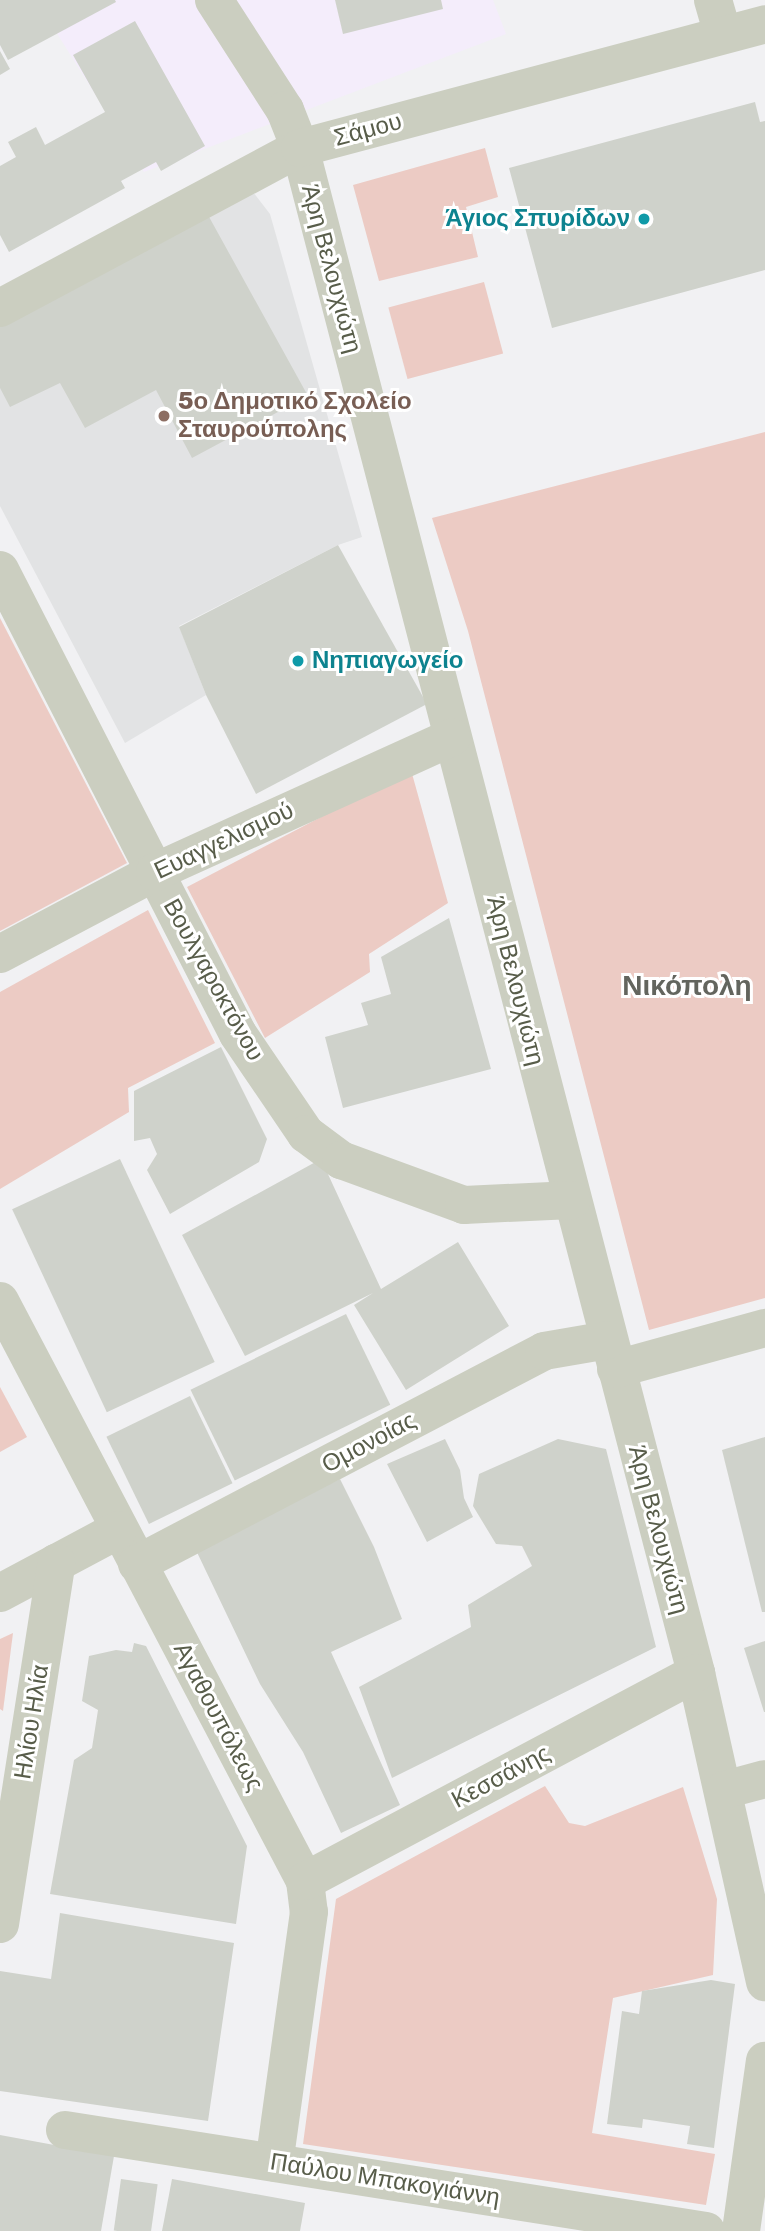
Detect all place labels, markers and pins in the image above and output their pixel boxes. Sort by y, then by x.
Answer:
place label: Άγιος Σπυρίδων [445,205,630,233]
marker: Άγιος Σπυρίδων [636,211,652,227]
place label: 5ο Δημοτικό Σχολείο Σταυρούπολης [178,388,412,444]
marker: 5ο Δημοτικό Σχολείο Σταυρούπολης [156,408,172,424]
place label: Νηπιαγωγείο [312,647,463,675]
marker: Νηπιαγωγείο [290,653,306,669]

